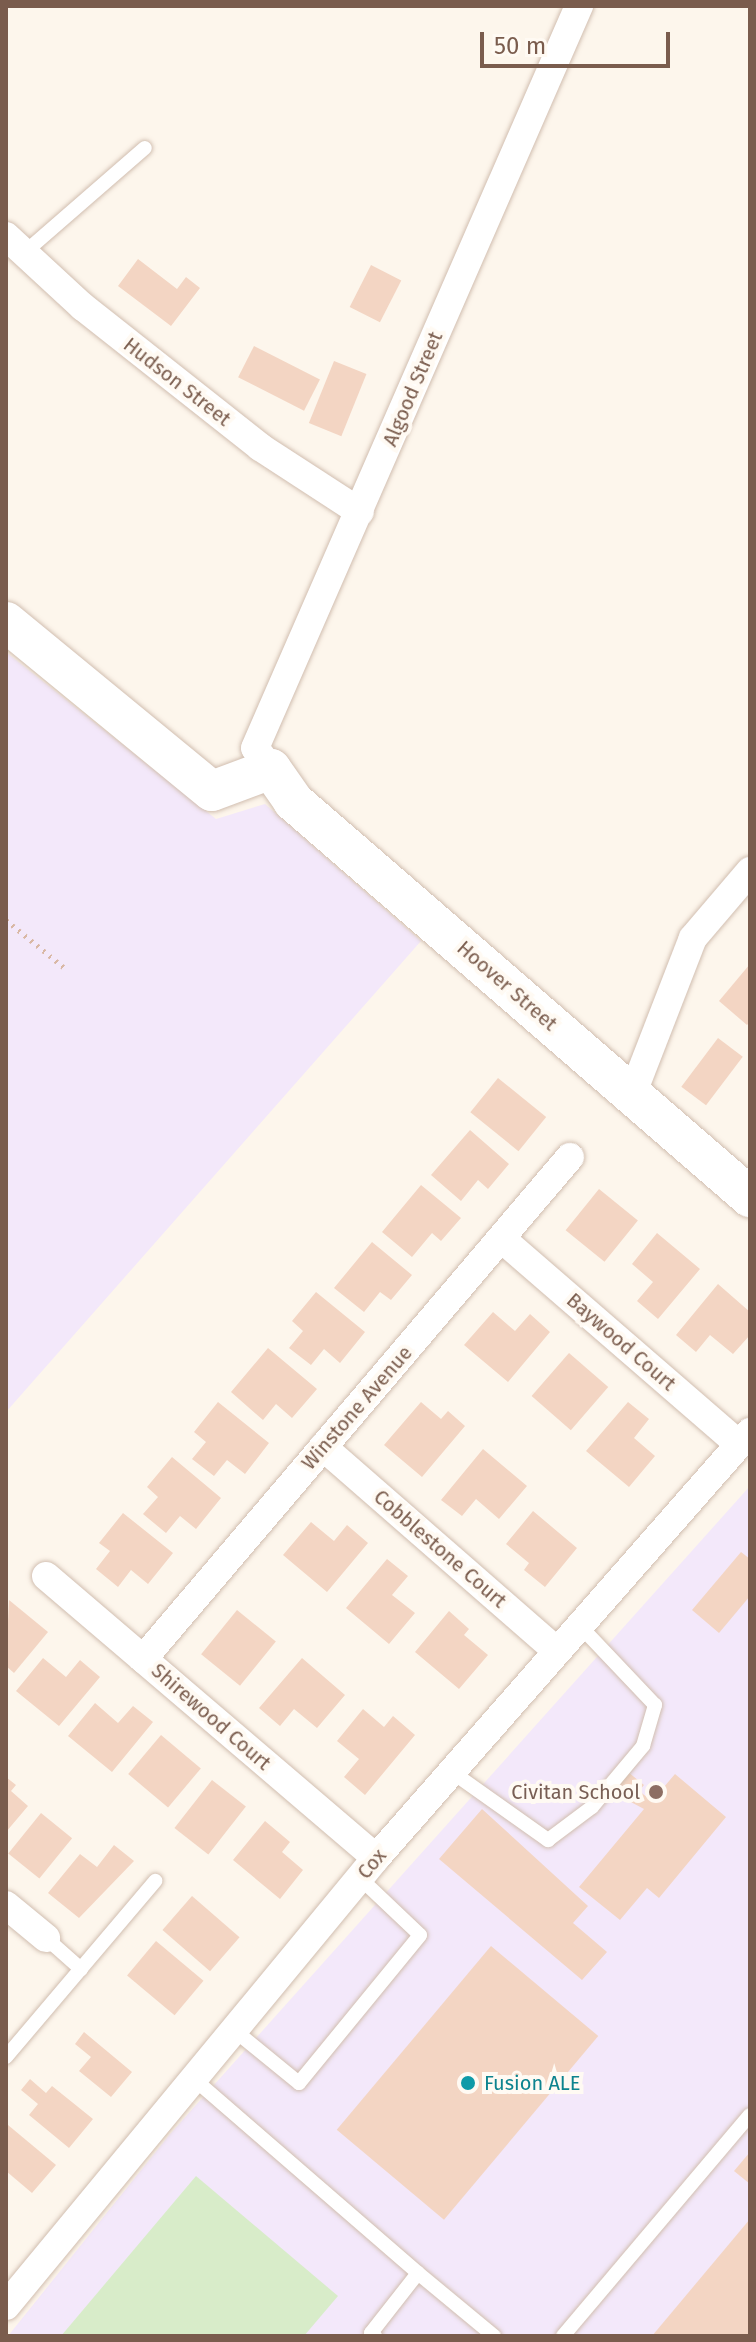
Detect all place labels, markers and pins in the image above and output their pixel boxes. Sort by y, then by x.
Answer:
place label: Civitan School [511,1780,640,1804]
marker: Civitan School [647,1783,665,1801]
place label: Fusion ALE [484,2071,581,2095]
marker: Fusion ALE [459,2074,477,2092]

